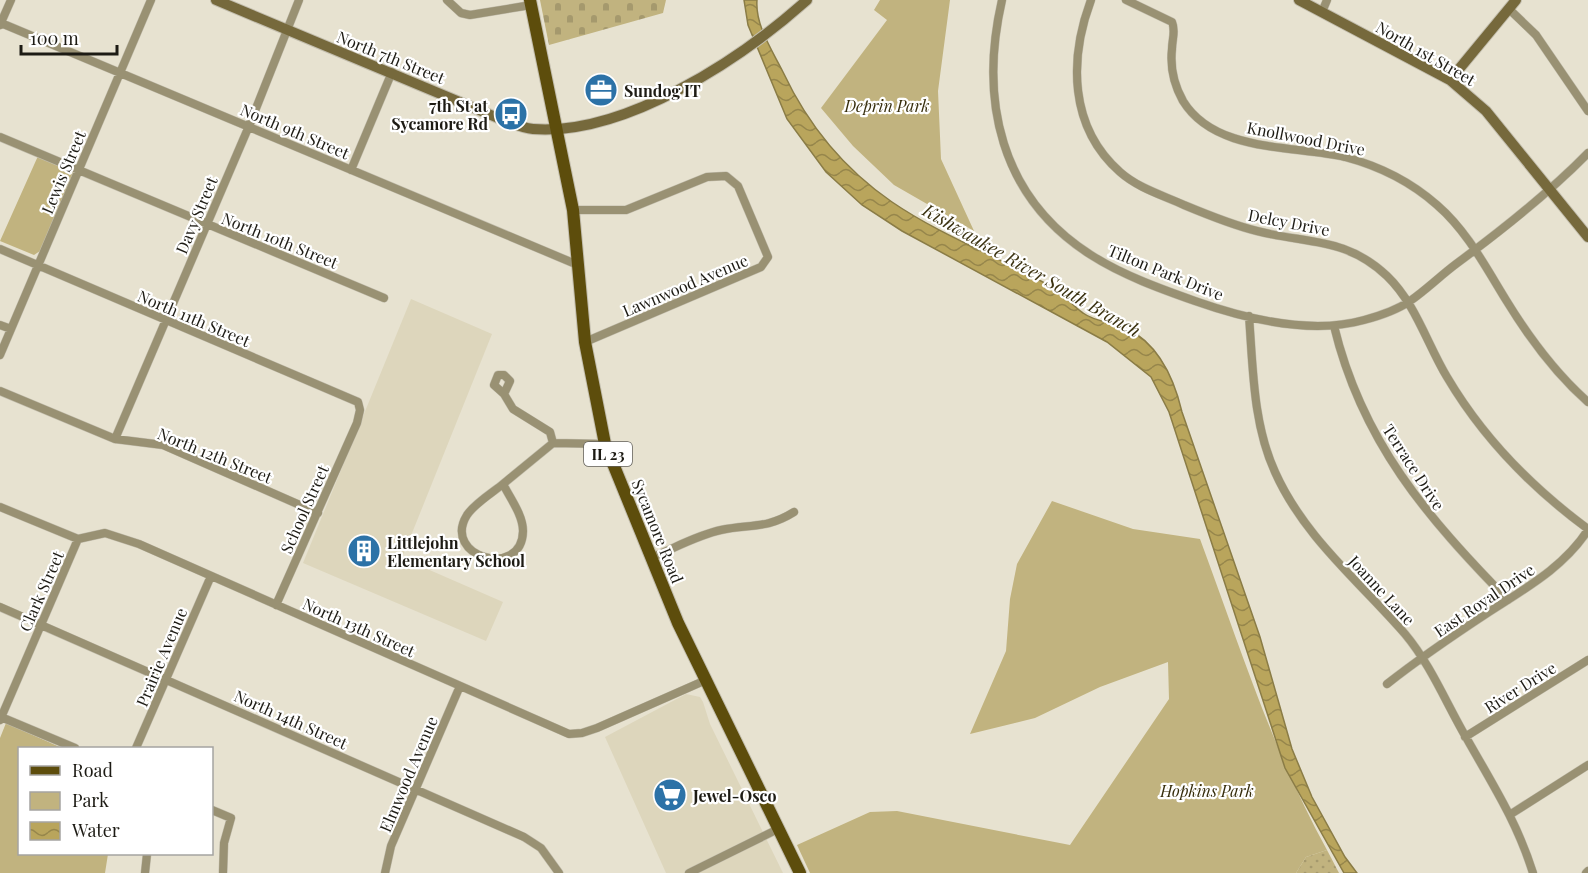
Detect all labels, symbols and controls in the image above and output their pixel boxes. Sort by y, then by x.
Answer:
street label: North 1st Street [1373,16,1480,90]
scale bar [21,18,117,56]
text: 100 m [30,26,79,50]
street label: North 7th Street [334,26,448,88]
office icon: Sundog IT [583,72,619,108]
place label: Sundog IT [624,80,701,101]
place label: 7th St at Sycamore Rd [391,95,488,134]
park label: Deprin Park [844,95,929,116]
bus stop icon: 7th St at Sycamore Rd [493,96,529,132]
street label: North 9th Street [237,99,353,163]
street label: Knollwood Drive [1245,116,1367,160]
street label: Lewis Street [36,127,90,217]
street label: Davy Street [170,173,222,257]
water label: Kishwaukee River South Branch [918,197,1145,342]
street label: Delcy Drive [1246,204,1332,240]
street label: North 10th Street [219,207,341,273]
street label: Tilton Park Drive [1105,239,1227,305]
street label: Lawnwood Avenue [619,249,751,321]
street label: North 11th Street [135,285,254,351]
street label: Terrace Drive [1378,420,1450,514]
street label: North 12th Street [155,422,276,488]
road number: IL 23 [584,442,632,466]
street label: School Street [275,461,333,557]
street label: Sycamore Road [628,476,688,586]
place label: Littlejohn Elementary School [387,532,525,571]
building icon: Littlejohn Elementary School [346,533,382,569]
street label: Clark Street [14,547,68,635]
street label: Joanne Lane [1344,550,1420,629]
street label: East Royal Drive [1430,559,1538,641]
street label: North 13th Street [300,593,419,661]
street label: Prairie Avenue [131,604,191,710]
street label: River Drive [1480,657,1560,717]
street label: North 14th Street [231,685,351,753]
street label: Elmwood Avenue [374,713,442,835]
legend [18,747,213,855]
text: Road [72,758,113,782]
supermarket icon: Jewel-Osco [652,777,688,813]
park label: Hopkins Park [1159,780,1254,801]
place label: Jewel-Osco [692,785,777,806]
text: Park [72,788,109,812]
text: Water [71,818,120,842]

